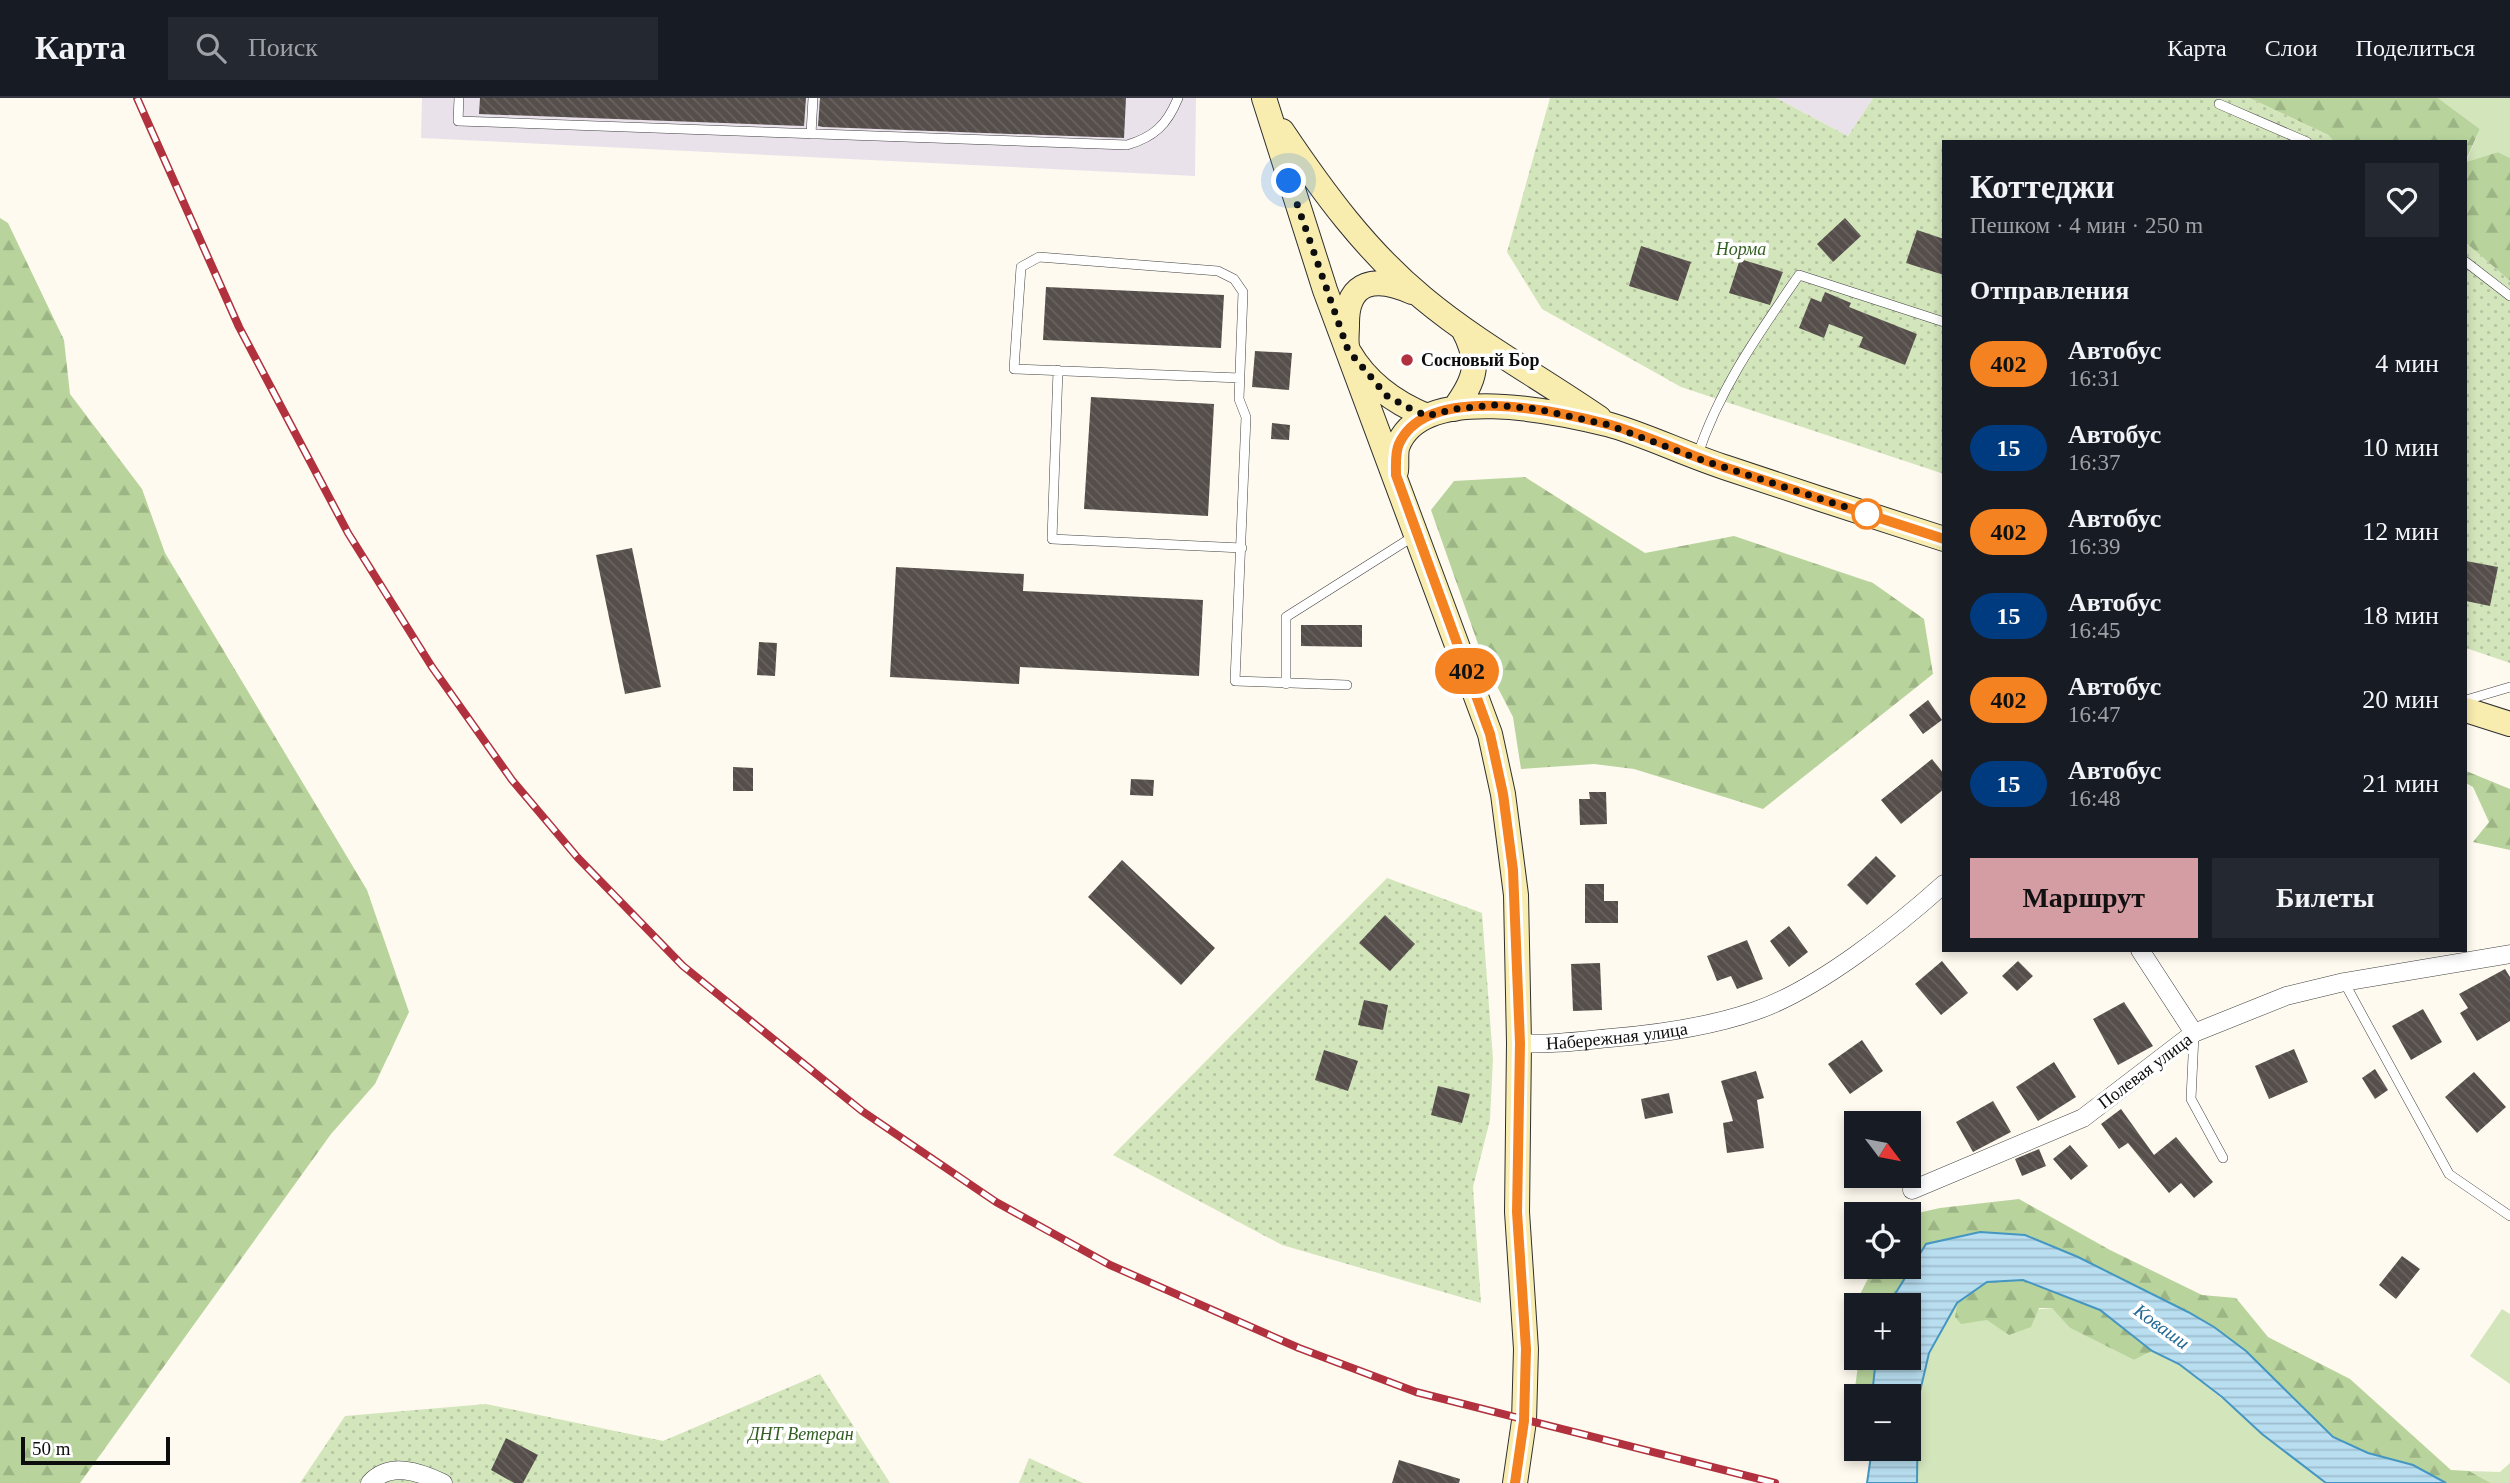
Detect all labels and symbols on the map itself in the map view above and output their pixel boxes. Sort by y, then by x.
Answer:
your location [1271,163,1306,198]
park label: Норма [1715,239,1766,259]
place label: Сосновый Бор [1421,350,1539,370]
marker: Сосновый Бор [1399,352,1415,368]
unlabelled marker [1852,499,1882,529]
line badge: 402 [1427,648,1507,694]
street label: Набережная улица [1545,1018,1689,1053]
street label: Полевая улица [2094,1029,2196,1113]
north arrow [1844,1111,1922,1188]
water label: Коваши [2129,1299,2193,1353]
park label: ДНТ Ветеран [746,1424,854,1444]
scale bar [21,1434,170,1466]

